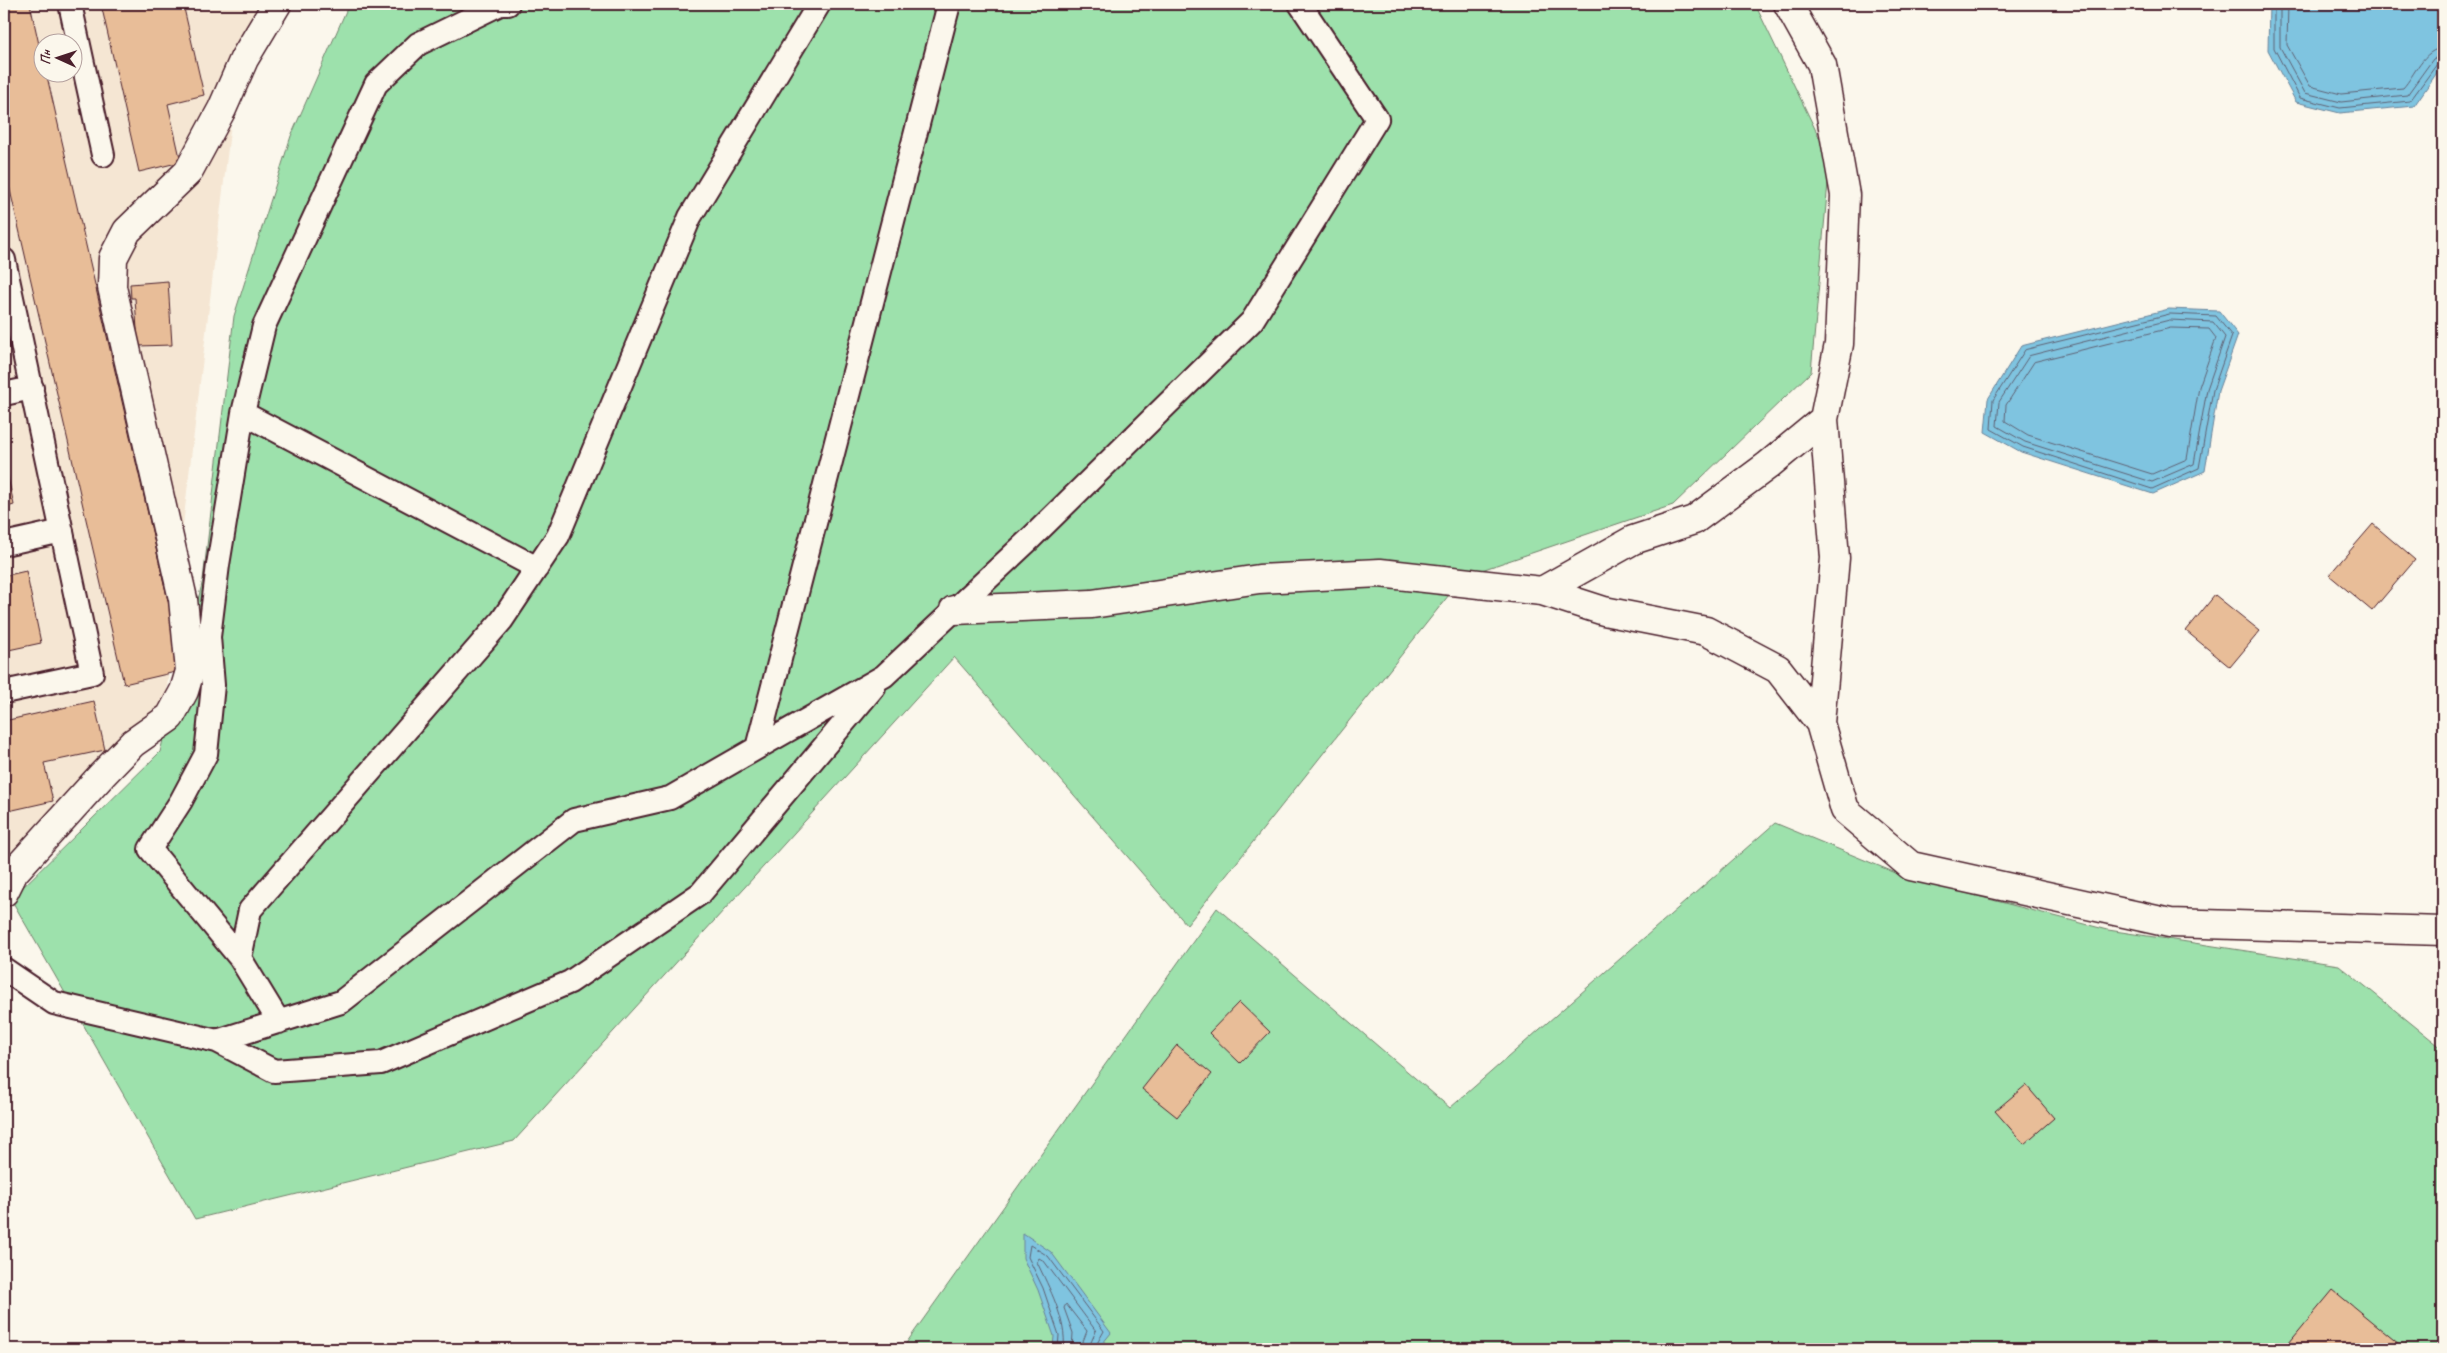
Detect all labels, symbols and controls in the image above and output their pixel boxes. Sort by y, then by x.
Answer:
north arrow [32,32,82,82]
text: Пн [37,49,54,65]

